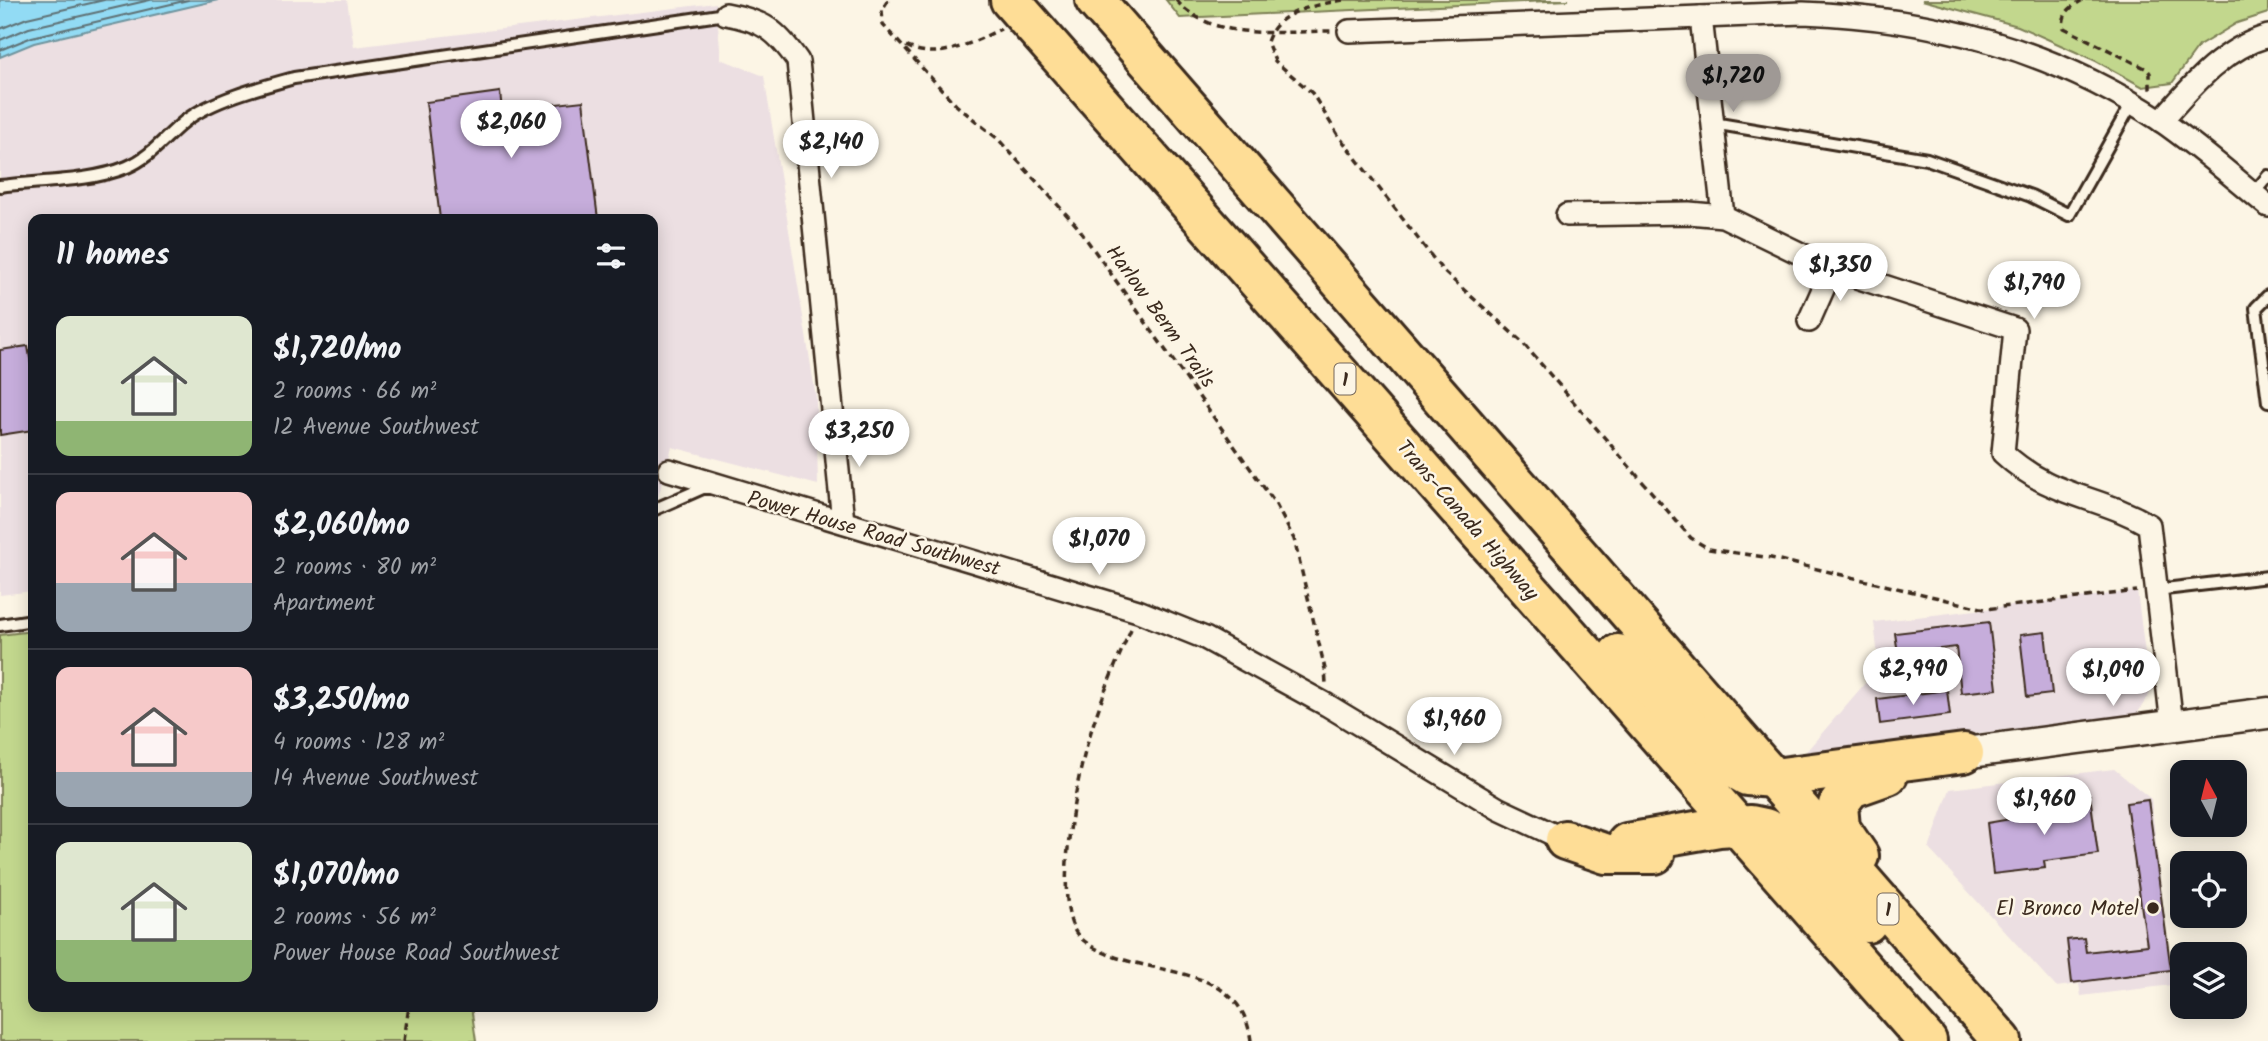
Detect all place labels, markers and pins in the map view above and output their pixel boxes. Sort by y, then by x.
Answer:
pin: $1,720 [1676,54,1790,114]
pin: $2,060 [454,100,568,160]
pin: $2,140 [774,120,888,180]
pin: $1,350 [1783,244,1897,303]
pin: $1,790 [1977,262,2091,321]
pin: $3,250 [802,410,916,469]
pin: $1,070 [1042,518,1156,577]
pin: $2,990 [1856,648,1970,707]
pin: $1,090 [2056,648,2170,708]
pin: $1,960 [1397,698,1511,757]
pin: $1,960 [1987,778,2101,837]
place label: El Bronco Motel [1996,893,2139,926]
marker: El Bronco Motel [2145,900,2161,916]

